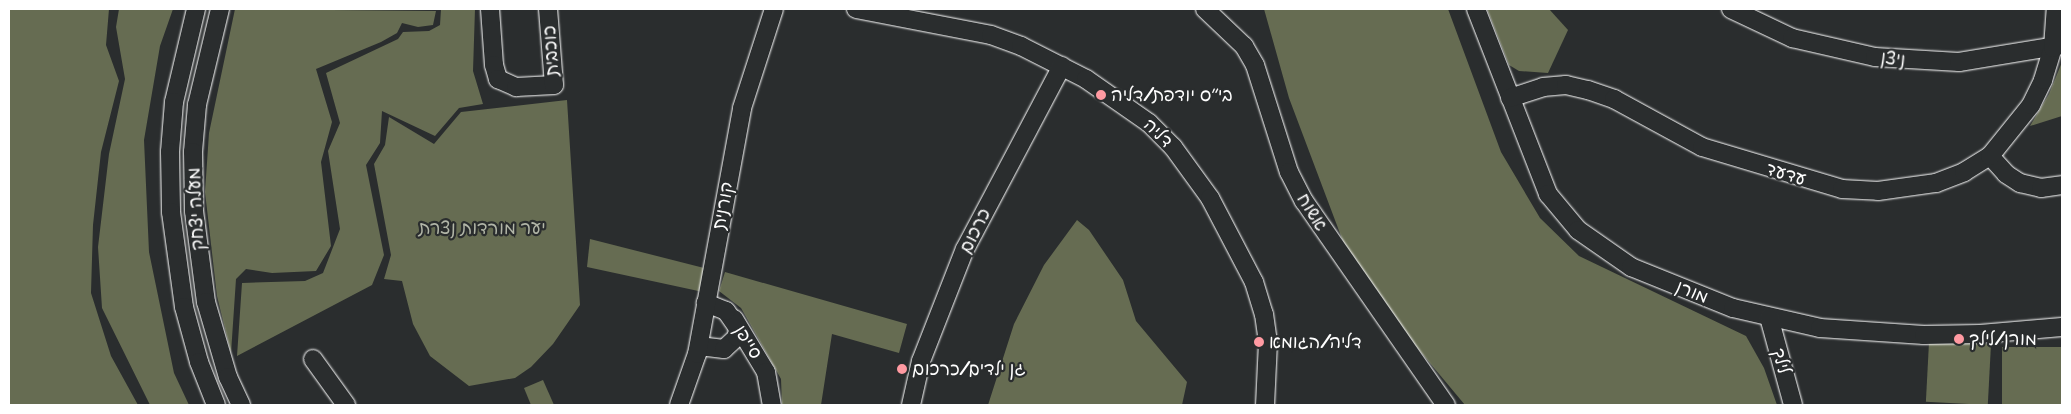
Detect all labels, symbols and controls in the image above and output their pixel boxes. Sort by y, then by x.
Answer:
street label: כוכבית [538,25,564,77]
street label: ניצן [1879,47,1907,71]
place label: בי״ס יודפת/דליה [1111,84,1232,106]
marker: בי״ס יודפת/דליה [1095,89,1107,101]
street label: דליה [1139,114,1177,152]
street label: עדעד [1764,158,1808,190]
street label: מעלה יצחק [183,167,209,251]
street label: קורנית [708,180,738,232]
street label: אשוח [1292,189,1332,235]
street label: כרכום [955,205,995,257]
park label: יער מורדות נצרת [418,217,546,239]
street label: מורן [1673,276,1711,308]
street label: סייפן [729,321,767,363]
place label: מורן/לילך [1969,328,2037,350]
place label: דליה/הגומא [1269,331,1362,353]
marker: מורן/לילך [1953,333,1965,345]
marker: דליה/הגומא [1253,336,1265,348]
street label: לילך [1767,346,1795,376]
place label: גן ילדים/כרכום [912,358,1026,380]
marker: גן ילדים/כרכום [896,363,908,375]

